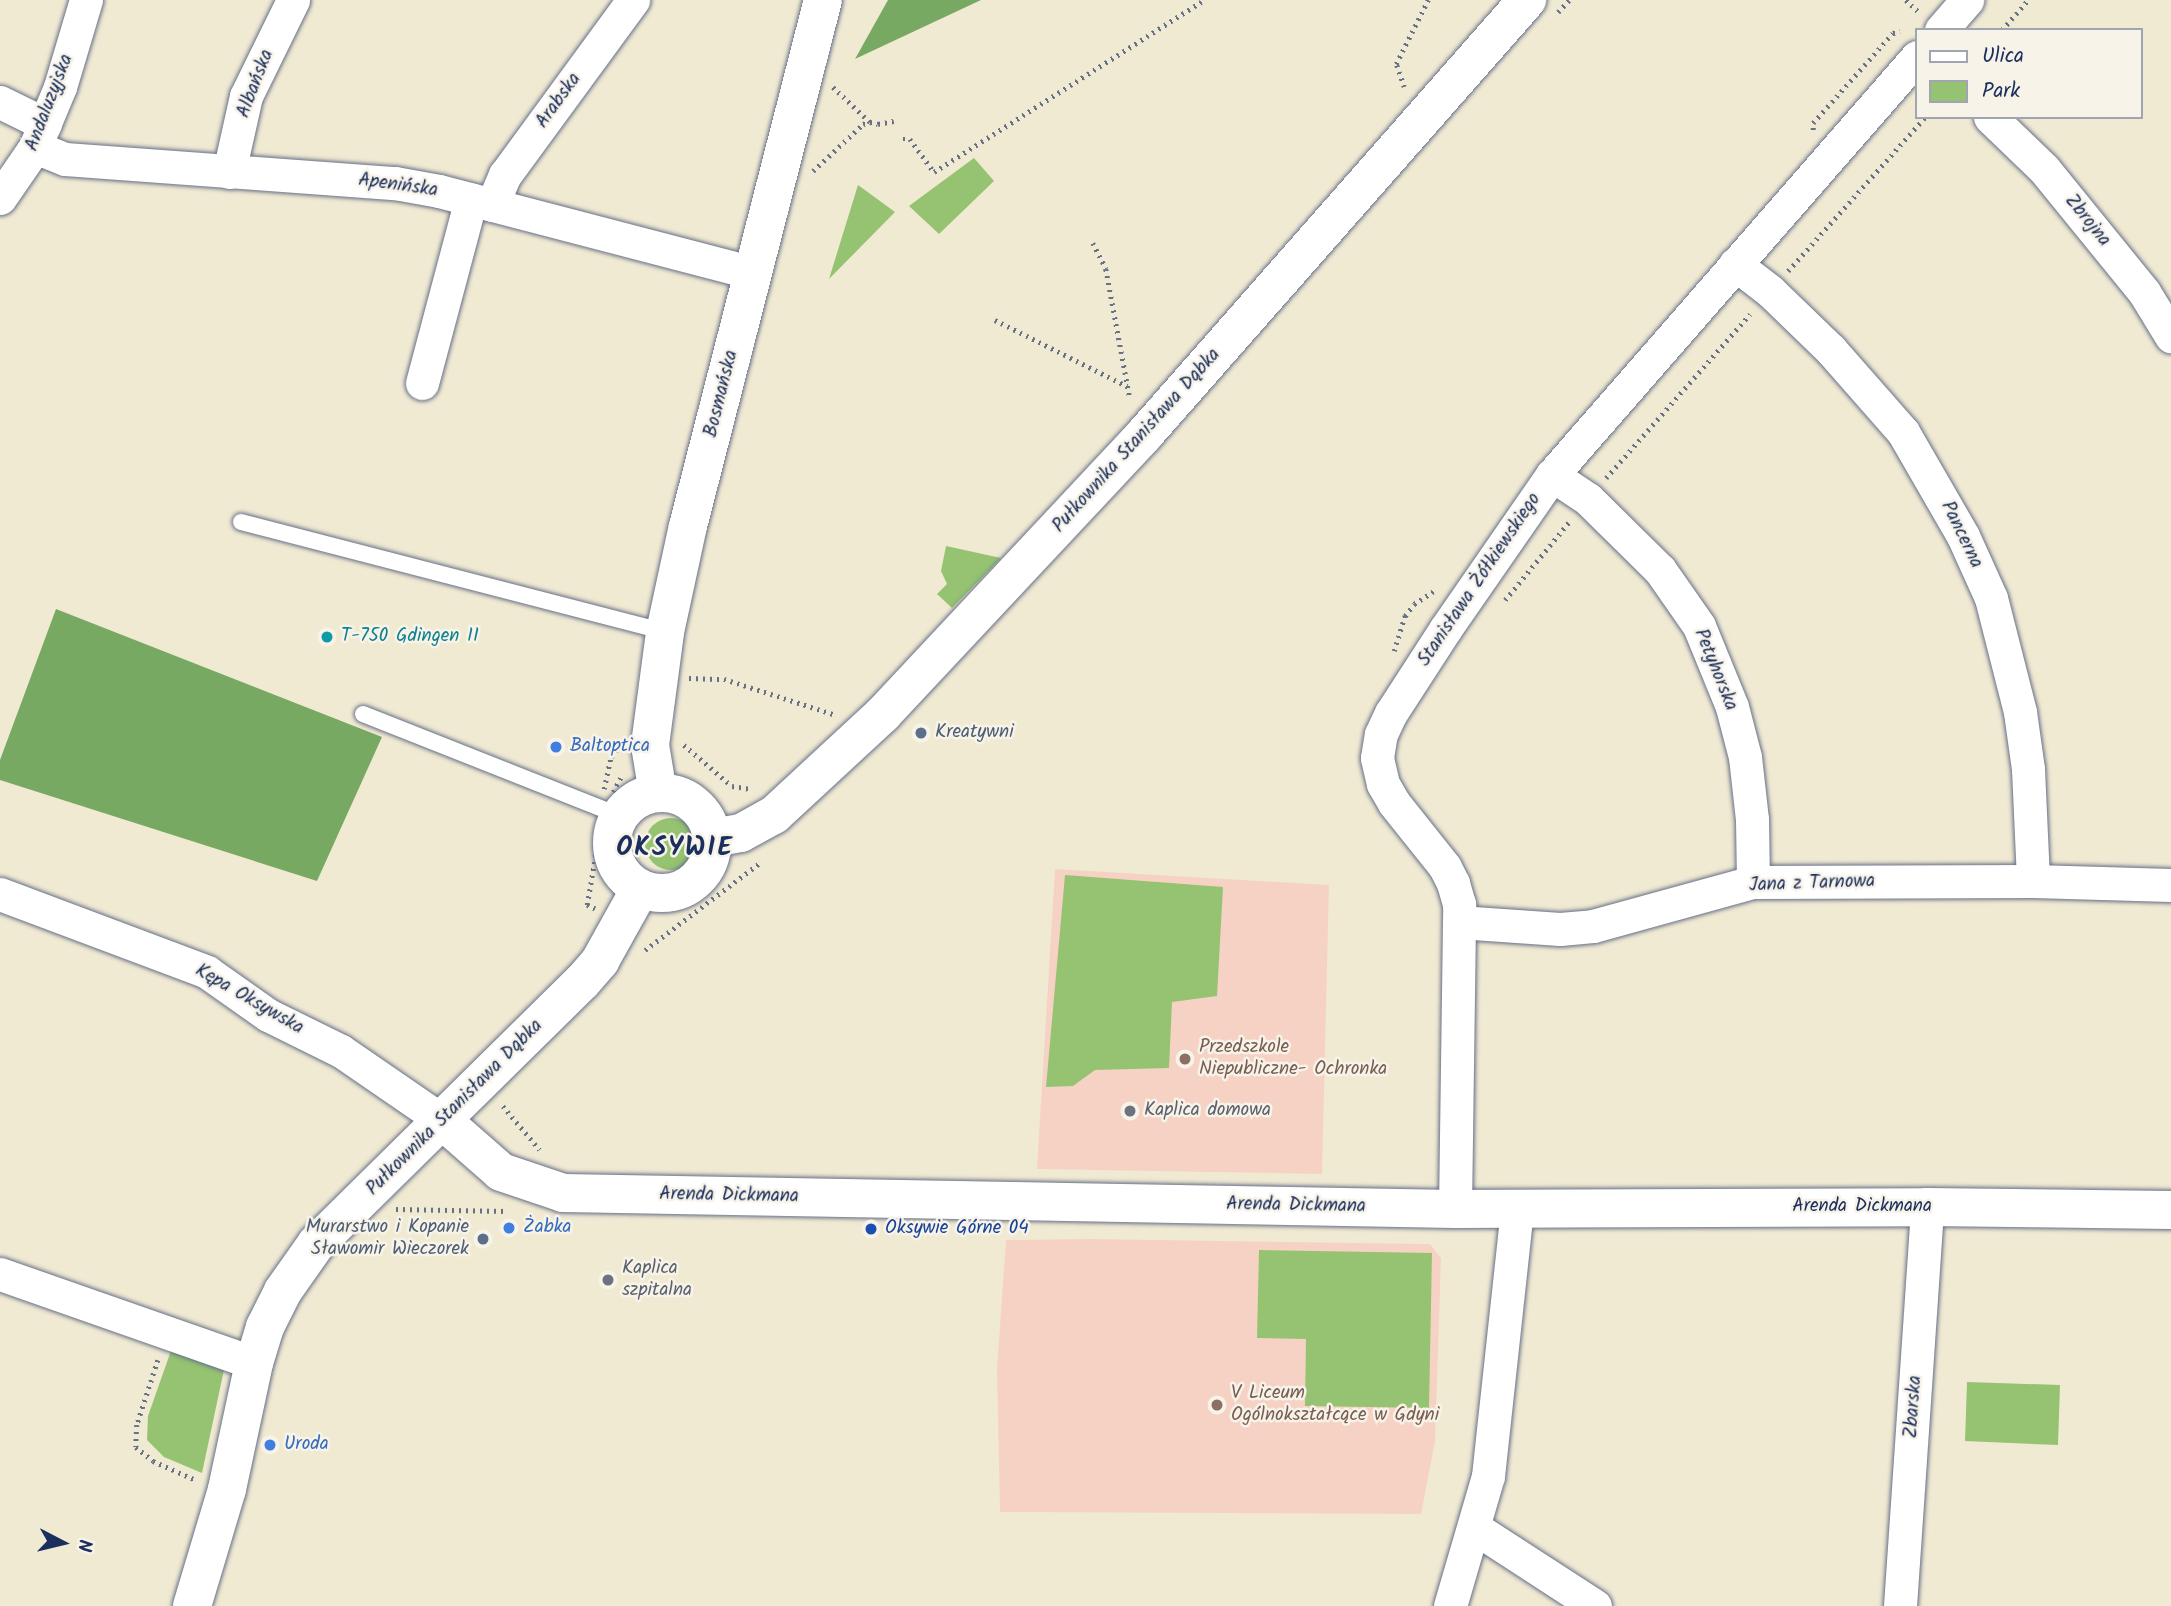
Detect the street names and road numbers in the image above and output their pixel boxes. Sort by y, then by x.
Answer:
street label: Albańska [233,47,279,121]
street label: Andaluzyjska [21,51,79,155]
street label: Arabska [531,69,587,133]
street label: Apenińska [357,169,439,203]
street label: Zbrojna [2059,190,2115,252]
street label: Pułkownika Stanisława Dąbka [1048,344,1226,538]
street label: Bosmańska [700,348,744,440]
street label: Stanisława Żółkiewskiego [1414,489,1546,671]
street label: Pancerna [1935,498,1987,572]
street label: Petyhorska [1688,626,1742,714]
street label: Jana z Tarnowa [1749,870,1875,898]
street label: Kępa Oksywska [191,960,307,1040]
street label: Pułkownika Stanisława Dąbka [362,1015,548,1201]
street label: Arenda Dickmana [659,1183,799,1209]
street label: Arenda Dickmana [1226,1193,1366,1219]
street label: Arenda Dickmana [1792,1196,1932,1218]
street label: Zbarska [1900,1375,1928,1439]

